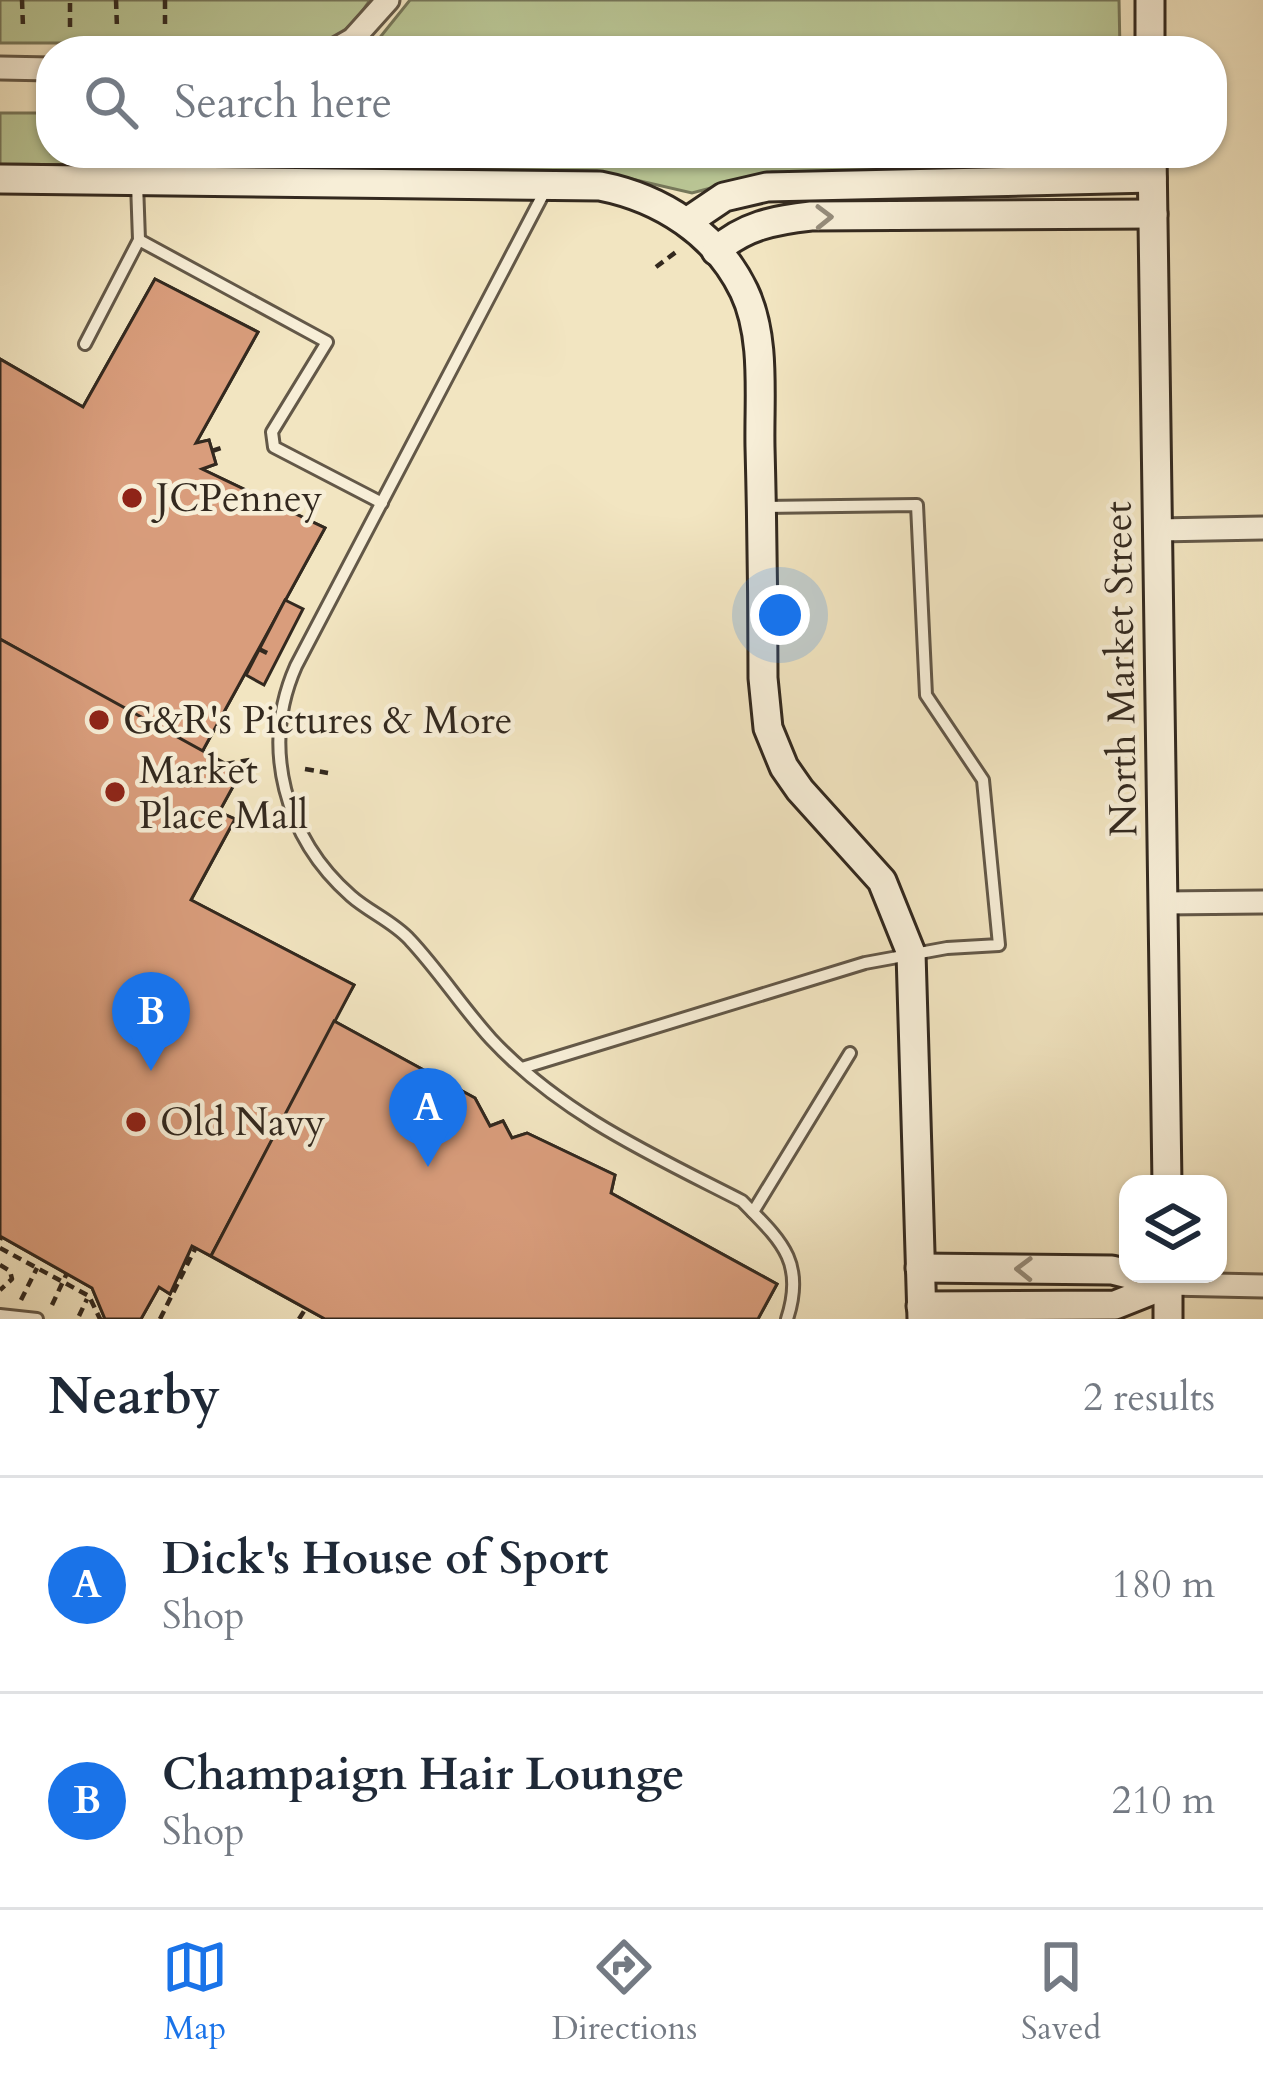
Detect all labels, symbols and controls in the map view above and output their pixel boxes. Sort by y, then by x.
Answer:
search box [36,36,1227,168]
icon: search [78,69,144,135]
text: Search here [174,72,392,133]
one-way arrow [816,204,834,230]
place label: JCPenney [151,472,323,525]
marker: JCPenney [119,485,145,511]
street label: North Market Street [1092,501,1150,837]
your location [750,585,810,645]
place label: G&R's Pictures & More [123,694,512,747]
marker: G&R's Pictures & More [86,707,112,733]
place label: Market Place Mall [139,744,308,842]
marker: Market Place Mall [102,779,128,805]
pin: B [112,972,190,1071]
pin: A [389,1068,467,1167]
place label: Old Navy [160,1096,326,1149]
marker: Old Navy [123,1109,149,1135]
map controls [1119,1175,1227,1283]
button: layers [1119,1175,1227,1283]
one-way arrow [1014,1256,1032,1282]
text: Nearby [48,1362,220,1432]
text: 2 results [1083,1371,1215,1424]
text: Dick's House of Sport [162,1528,608,1589]
text: A [72,1558,102,1611]
text: 180 m [1112,1558,1215,1611]
text: Shop [162,1589,245,1642]
text: Champaign Hair Lounge [162,1744,685,1805]
text: B [73,1774,101,1827]
text: 210 m [1112,1774,1215,1827]
text: Shop [162,1805,245,1858]
tab: Map [162,1934,228,2051]
tab: Directions [552,1934,697,2051]
tab: Saved [1021,1934,1101,2051]

